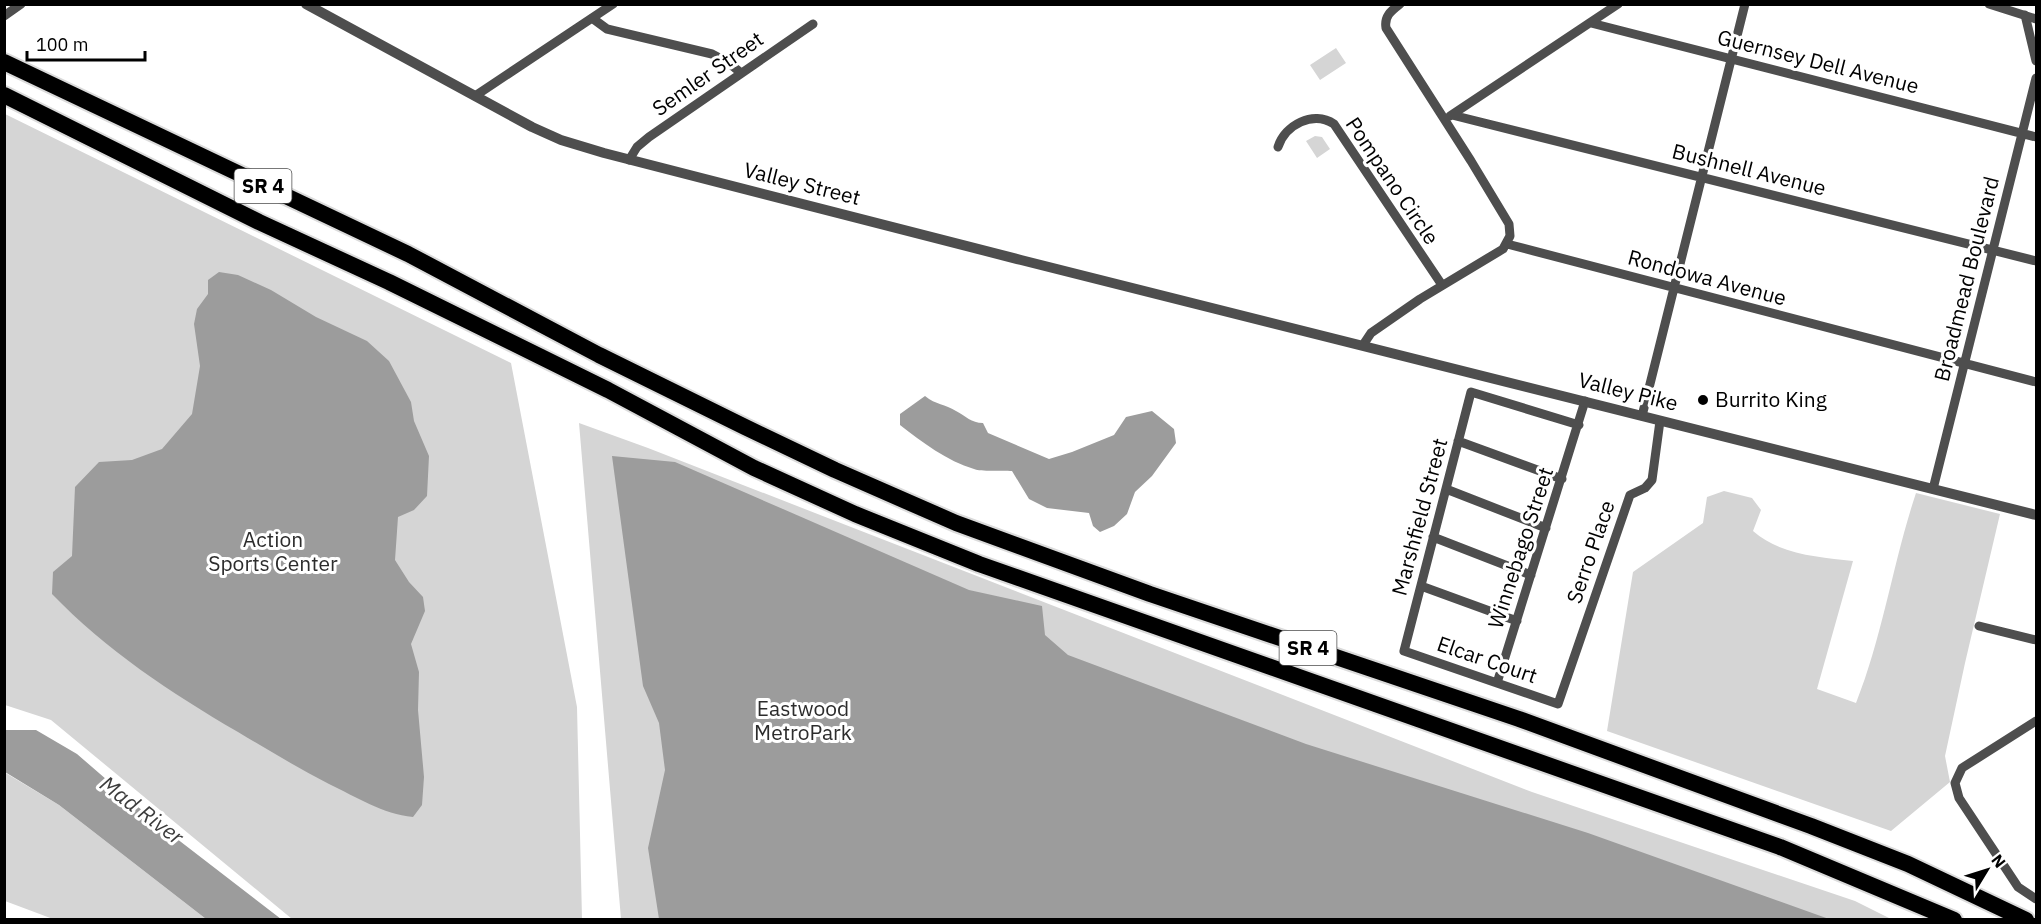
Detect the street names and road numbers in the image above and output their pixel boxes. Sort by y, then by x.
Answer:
street label: Guernsey Dell Avenue [1715,22,1922,100]
street label: Semler Street [646,25,769,122]
street label: Pompano Circle [1340,111,1446,250]
street label: Bushnell Avenue [1669,136,1829,202]
street label: Valley Street [741,155,863,211]
road number: SR 4 [234,169,292,203]
street label: Broadmead Boulevard [1927,173,2005,384]
street label: Rondowa Avenue [1625,242,1790,312]
street label: Valley Pike [1575,365,1681,417]
street label: Marshfield Street [1385,435,1454,599]
street label: Winnebago Street [1481,463,1559,632]
street label: Serro Place [1559,496,1621,607]
street label: Elcar Court [1433,629,1541,689]
road number: SR 4 [1280,631,1336,665]

